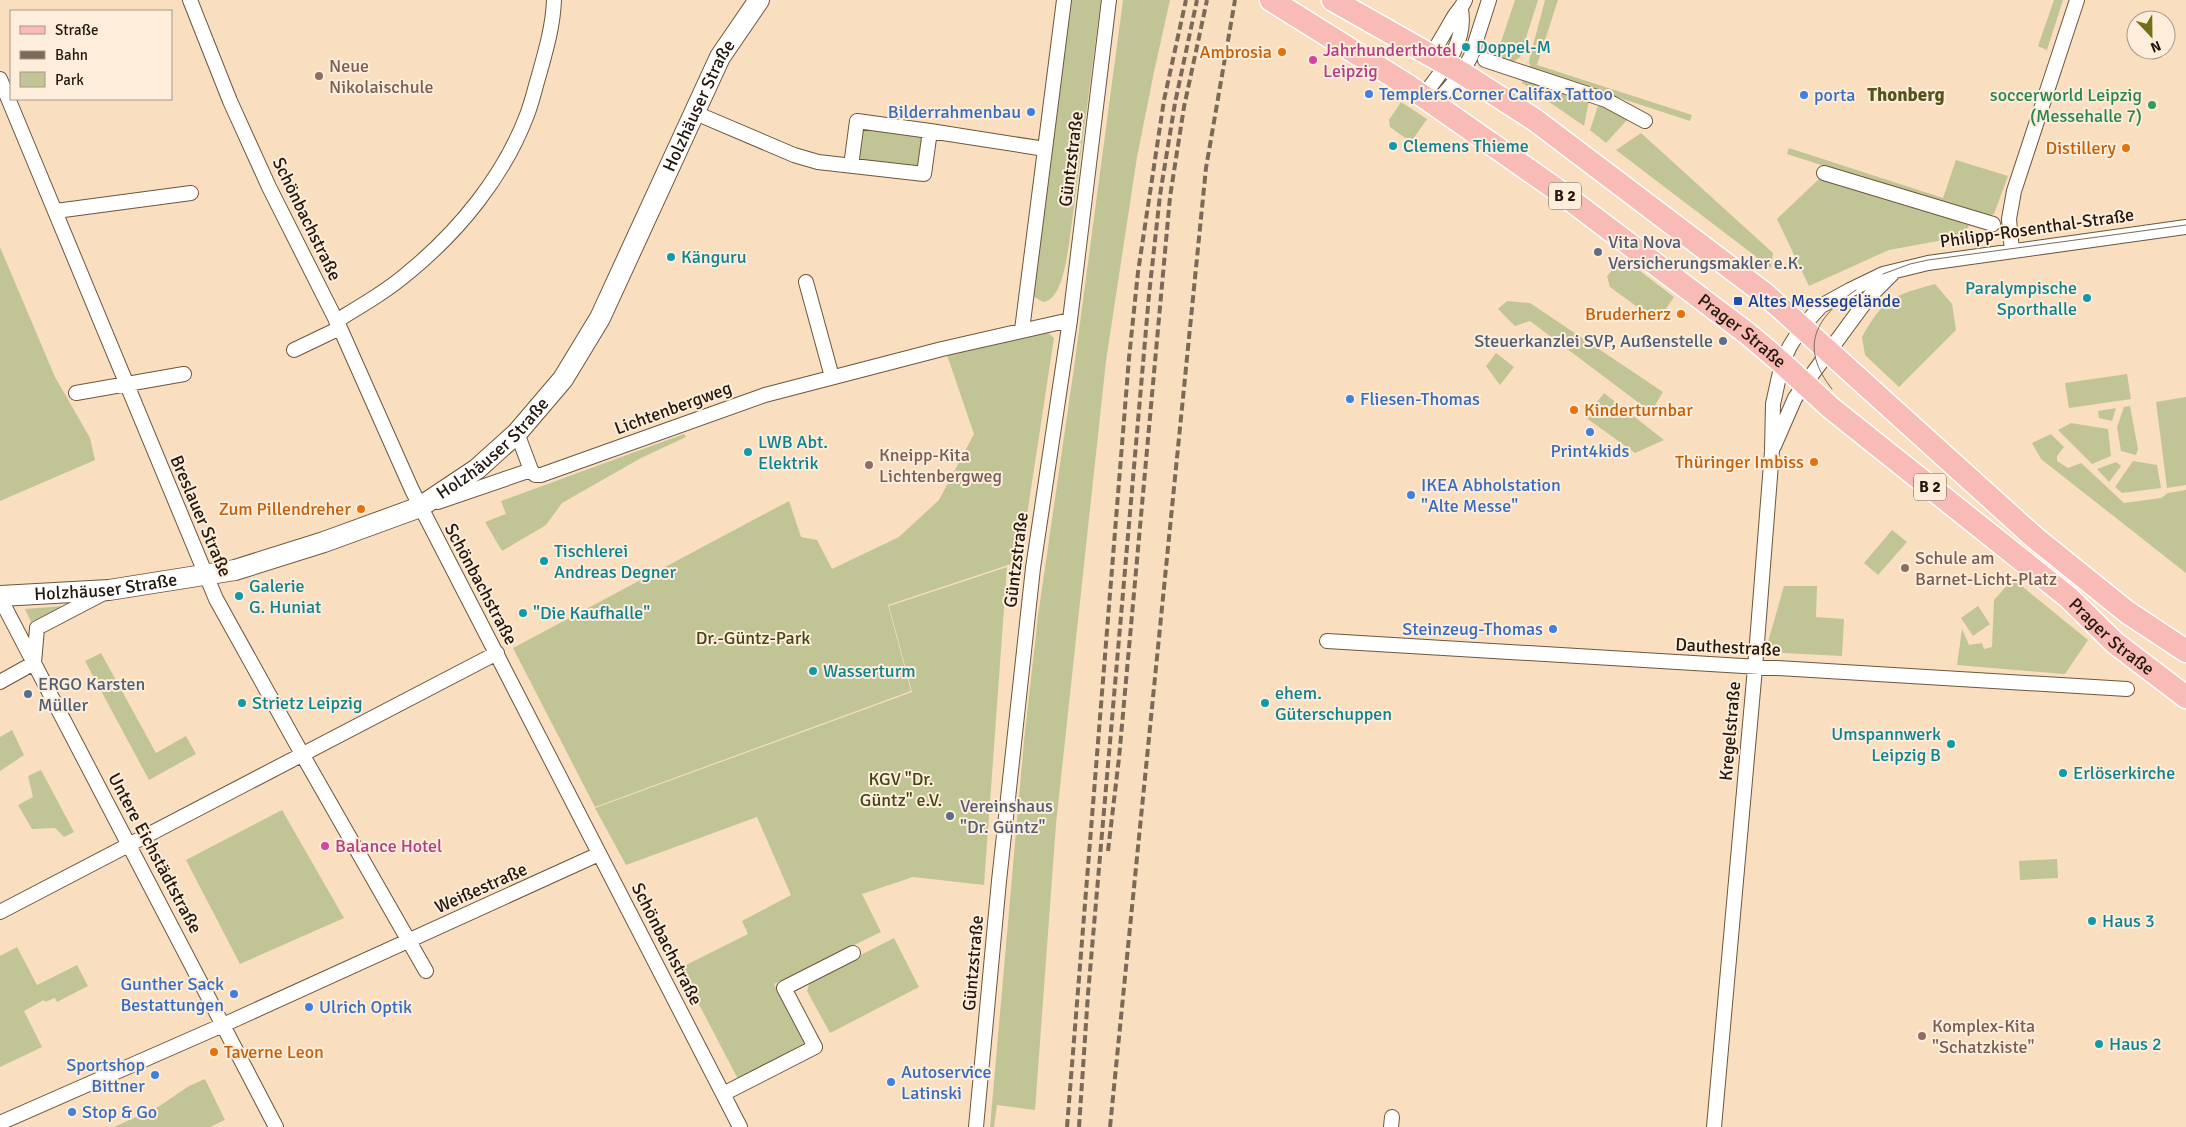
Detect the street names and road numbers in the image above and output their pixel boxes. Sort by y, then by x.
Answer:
street label: Holzhäuser Straße [658,35,740,175]
street label: Güntzstraße [1054,110,1088,208]
street label: Schönbachstraße [268,154,346,284]
road number: B 2 [1549,182,1581,210]
street label: Philipp-Rosenthal-Straße [1939,203,2135,253]
street label: Prager Straße [1693,289,1791,373]
street label: Lichtenbergweg [611,377,735,439]
street label: Holzhäuser Straße [432,393,553,504]
street label: Breslauer Straße [166,452,236,580]
road number: B 2 [1914,474,1946,501]
street label: Güntzstraße [999,511,1033,609]
street label: Schönbachstraße [440,519,522,649]
street label: Holzhäuser Straße [33,568,179,605]
street label: Prager Straße [2064,593,2159,680]
street label: Dauthestraße [1675,633,1781,661]
street label: Kregelstraße [1715,680,1745,782]
street label: Untere Eichstädtstraße [103,769,207,937]
street label: Weißestraße [431,858,531,918]
street label: Schönbachstraße [627,879,707,1009]
street label: Güntzstraße [958,914,988,1012]

